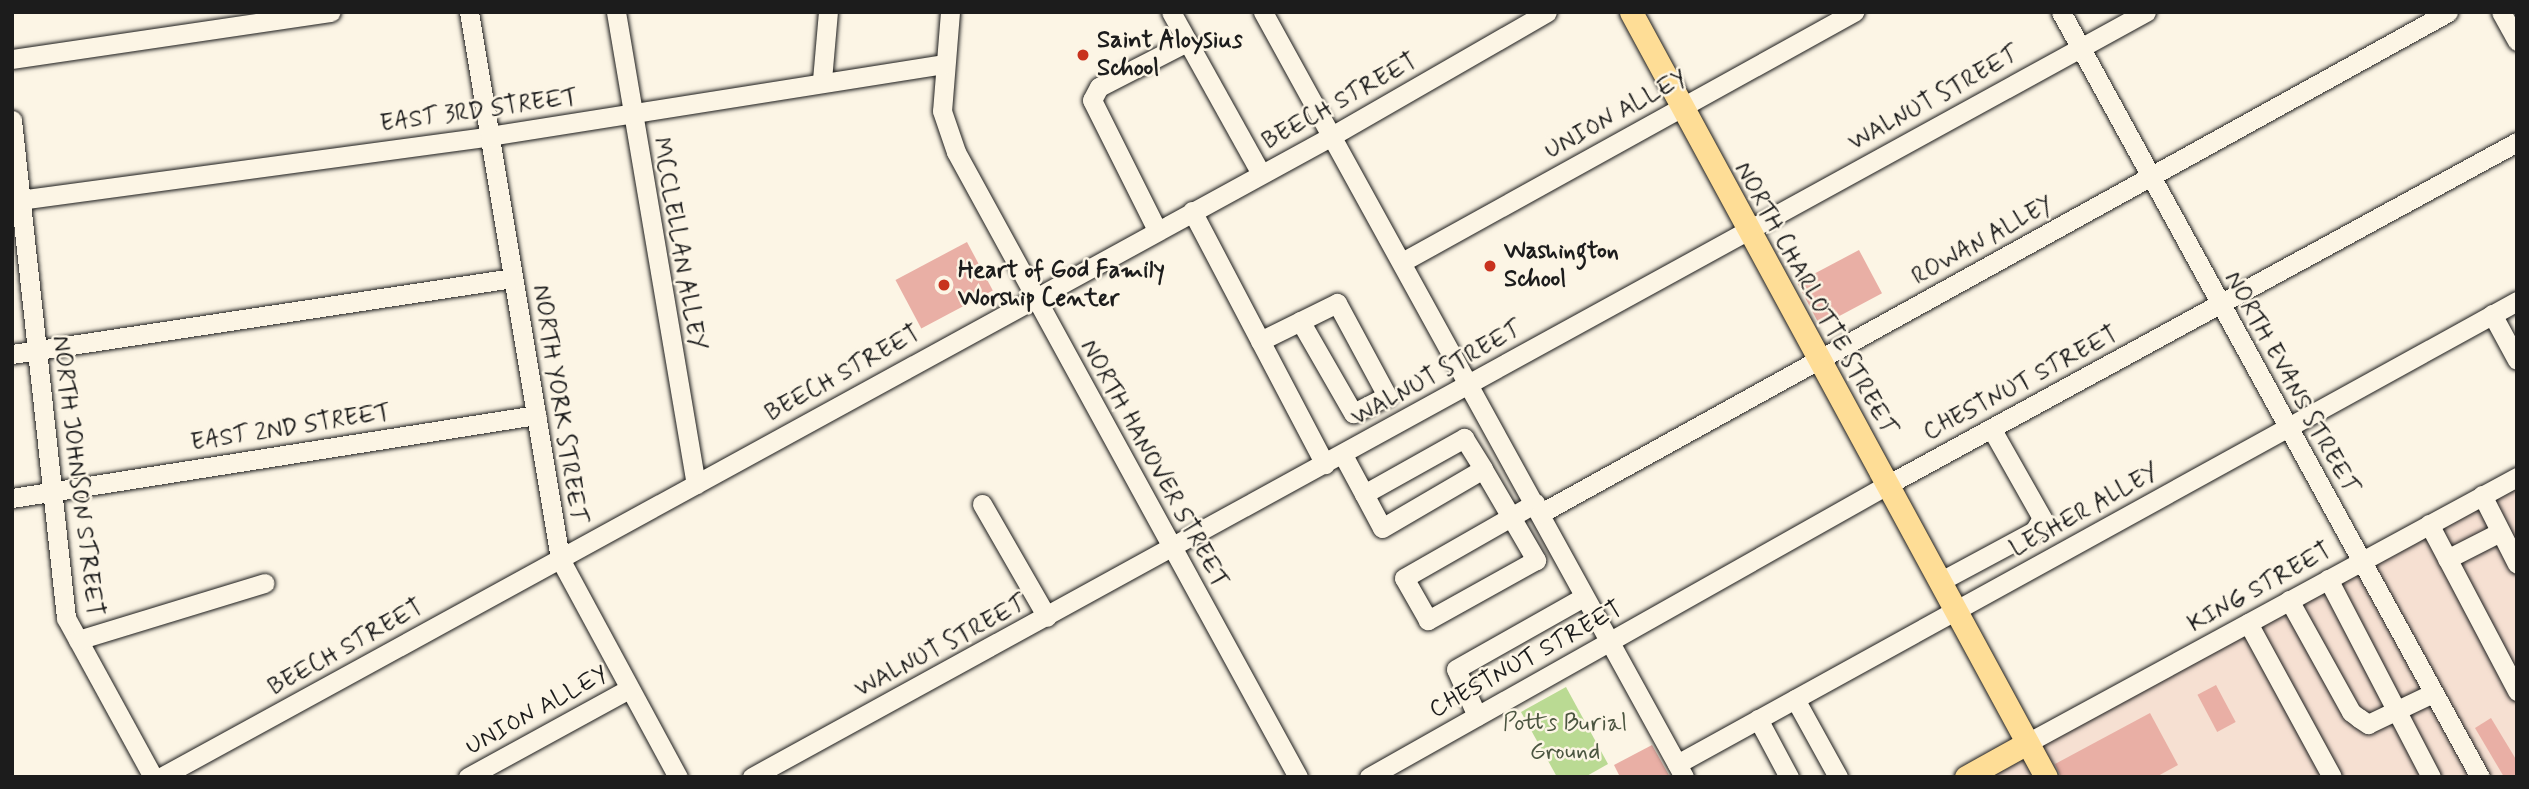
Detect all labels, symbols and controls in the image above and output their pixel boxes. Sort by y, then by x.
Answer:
place label: Saint Aloysius School [1097,27,1240,83]
street label: WALNUT STREET [1843,40,2025,158]
marker: Saint Aloysius School [1075,47,1091,63]
street label: BEECH STREET [1257,48,1423,156]
street label: UNION ALLEY [1541,64,1691,166]
street label: EAST 3RD STREET [377,83,581,139]
street label: MCCLELLAN ALLEY [645,135,711,353]
street label: NORTH CHARLOTTE STREET [1726,153,1904,445]
street label: ROWAN ALLEY [1906,189,2060,293]
place label: Washington School [1504,238,1619,294]
place label: Heart of God Family Worship Center [958,257,1165,313]
marker: Washington School [1482,258,1498,274]
street label: NORTH EVANS STREET [2217,266,2365,500]
marker: Heart of God Family Worship Center [936,277,952,293]
street label: NORTH YORK STREET [526,284,592,524]
street label: WALNUT STREET [1346,315,1528,433]
street label: BEECH STREET [760,320,926,428]
street label: CHESTNUT STREET [1919,321,2123,447]
street label: NORTH HANOVER STREET [1071,331,1237,597]
street label: NORTH JOHNSON STREET [45,333,109,619]
street label: EAST 2ND STREET [188,398,394,458]
street label: LESHER ALLEY [2005,458,2165,564]
street label: KING STREET [2183,537,2337,639]
street label: WALNUT STREET [850,589,1032,705]
street label: BEECH STREET [263,594,429,702]
street label: CHESTNUT STREET [1424,595,1628,725]
street label: UNION ALLEY [462,660,612,762]
park label: Potts Burial Ground [1504,710,1626,766]

